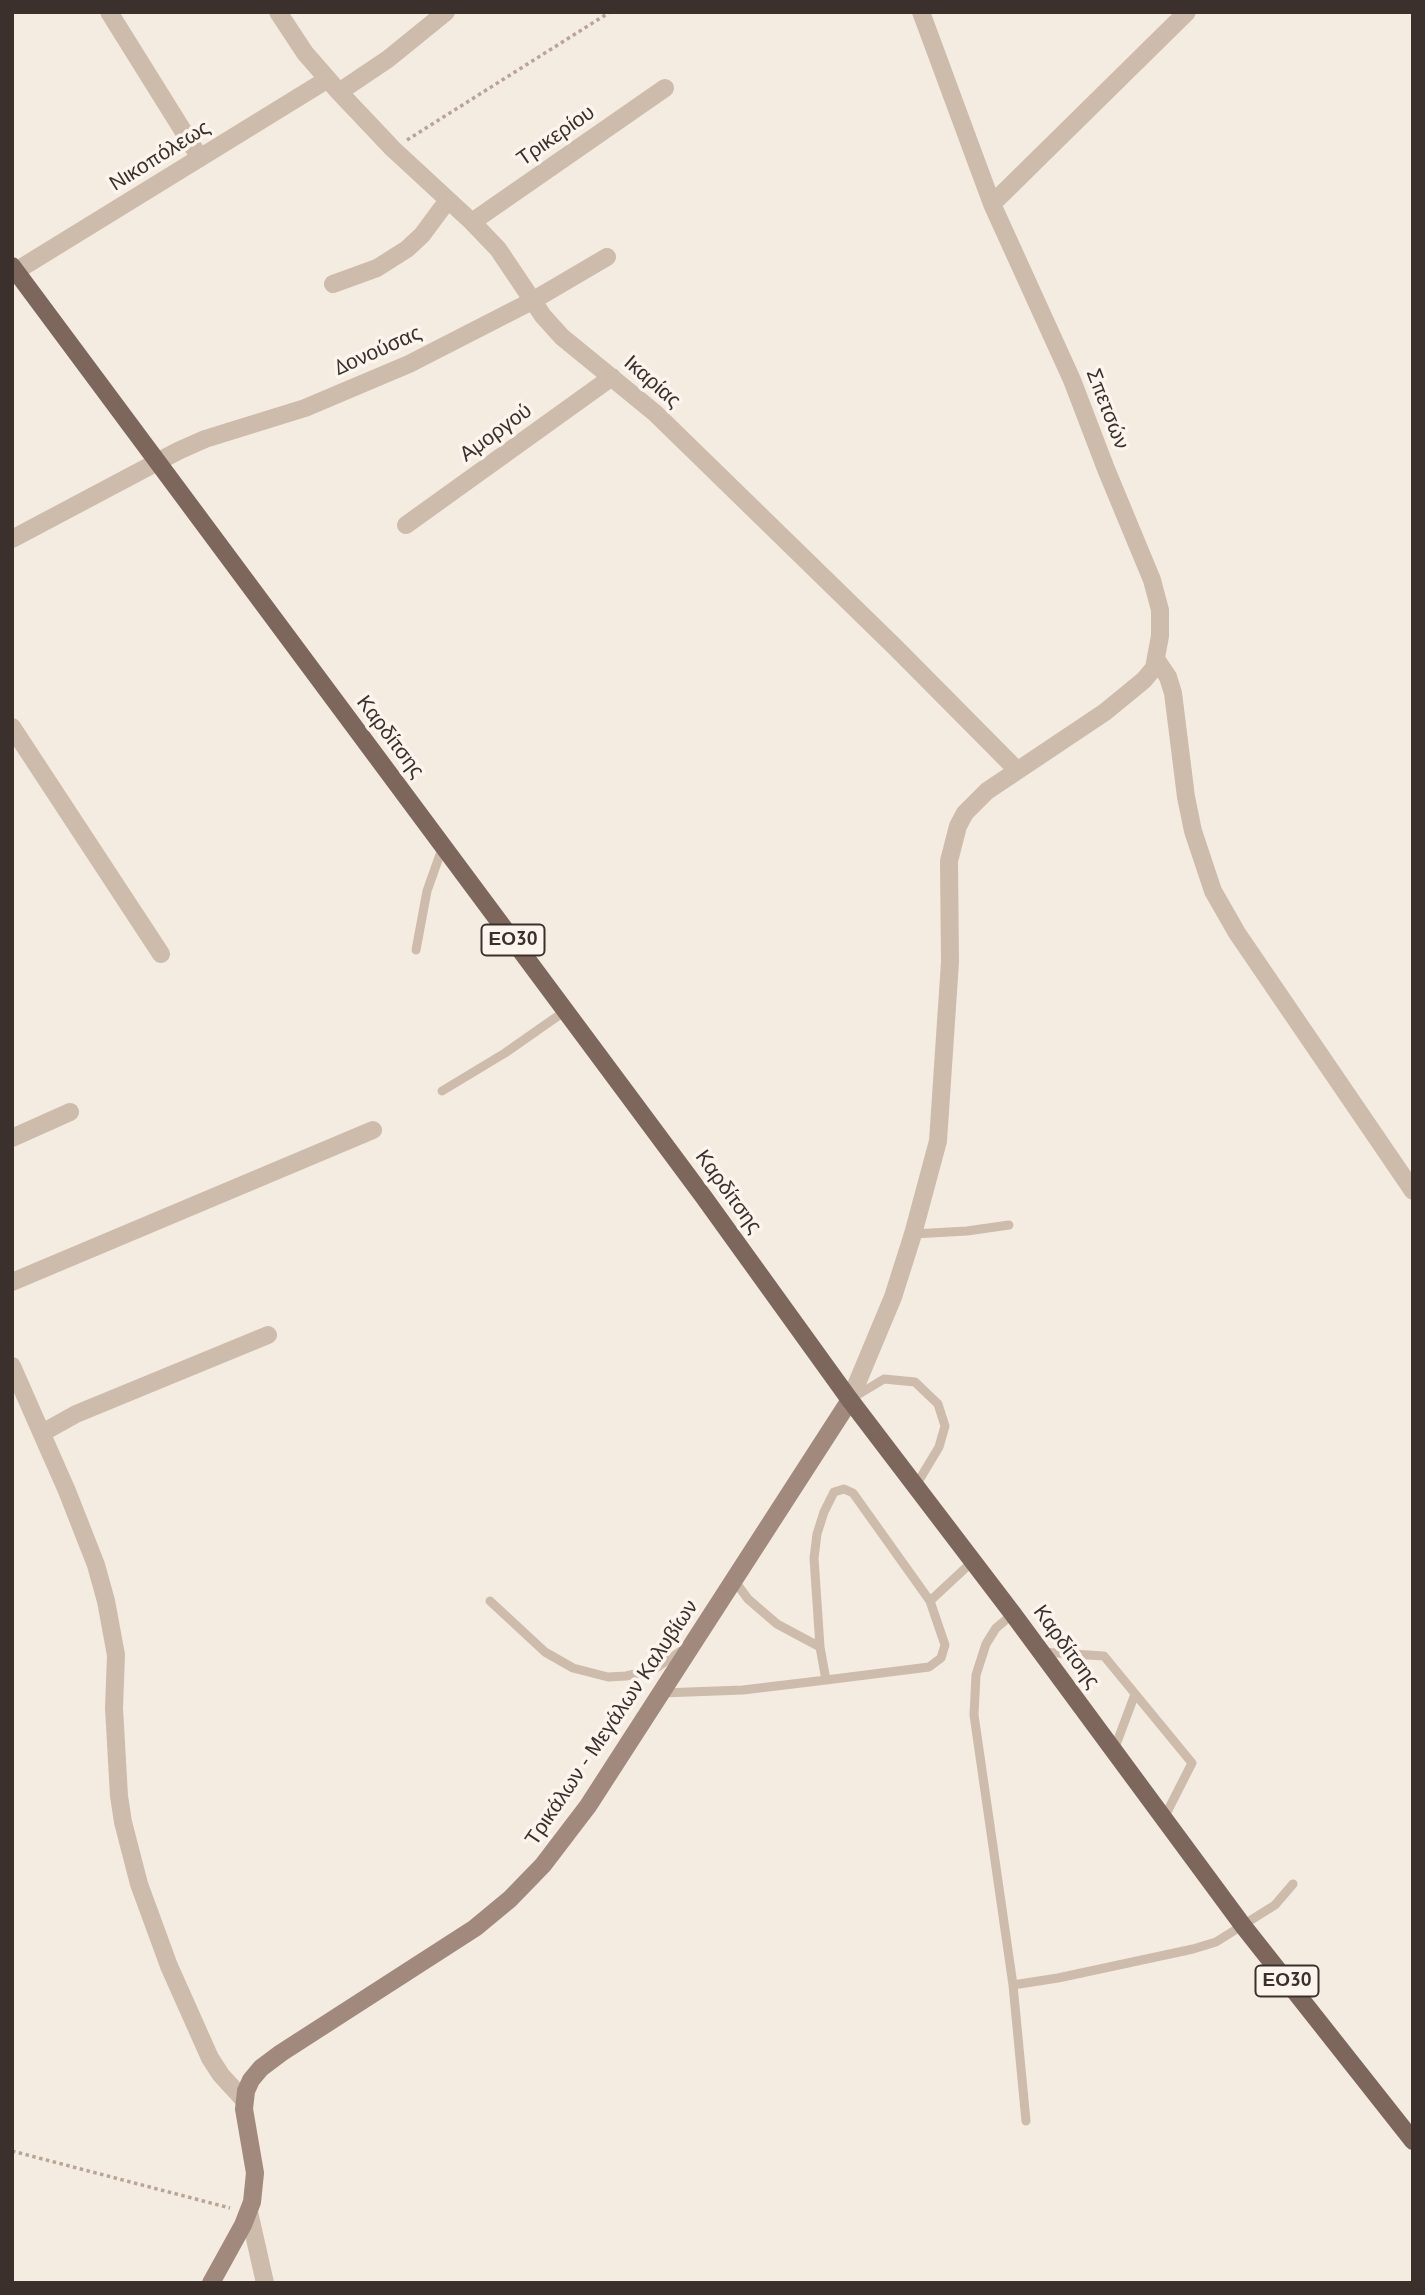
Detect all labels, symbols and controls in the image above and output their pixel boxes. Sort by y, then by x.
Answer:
street label: Τρικερίου [512,100,600,172]
street label: Νικοπόλεως [105,115,215,197]
street label: Δονούσας [331,321,425,381]
street label: Ικαρίας [618,350,686,414]
street label: Σπετσών [1080,365,1134,453]
street label: Αμοργού [455,398,537,468]
street label: Καρδίτσης [351,691,429,783]
road number: ΕΟ30 [482,924,544,956]
street label: Καρδίτσης [689,1145,767,1239]
street label: Τρικάλων - Μεγάλων Καλυβίων [520,1595,704,1851]
street label: Καρδίτσης [1027,1600,1105,1694]
road number: ΕΟ30 [1256,1966,1318,1996]

